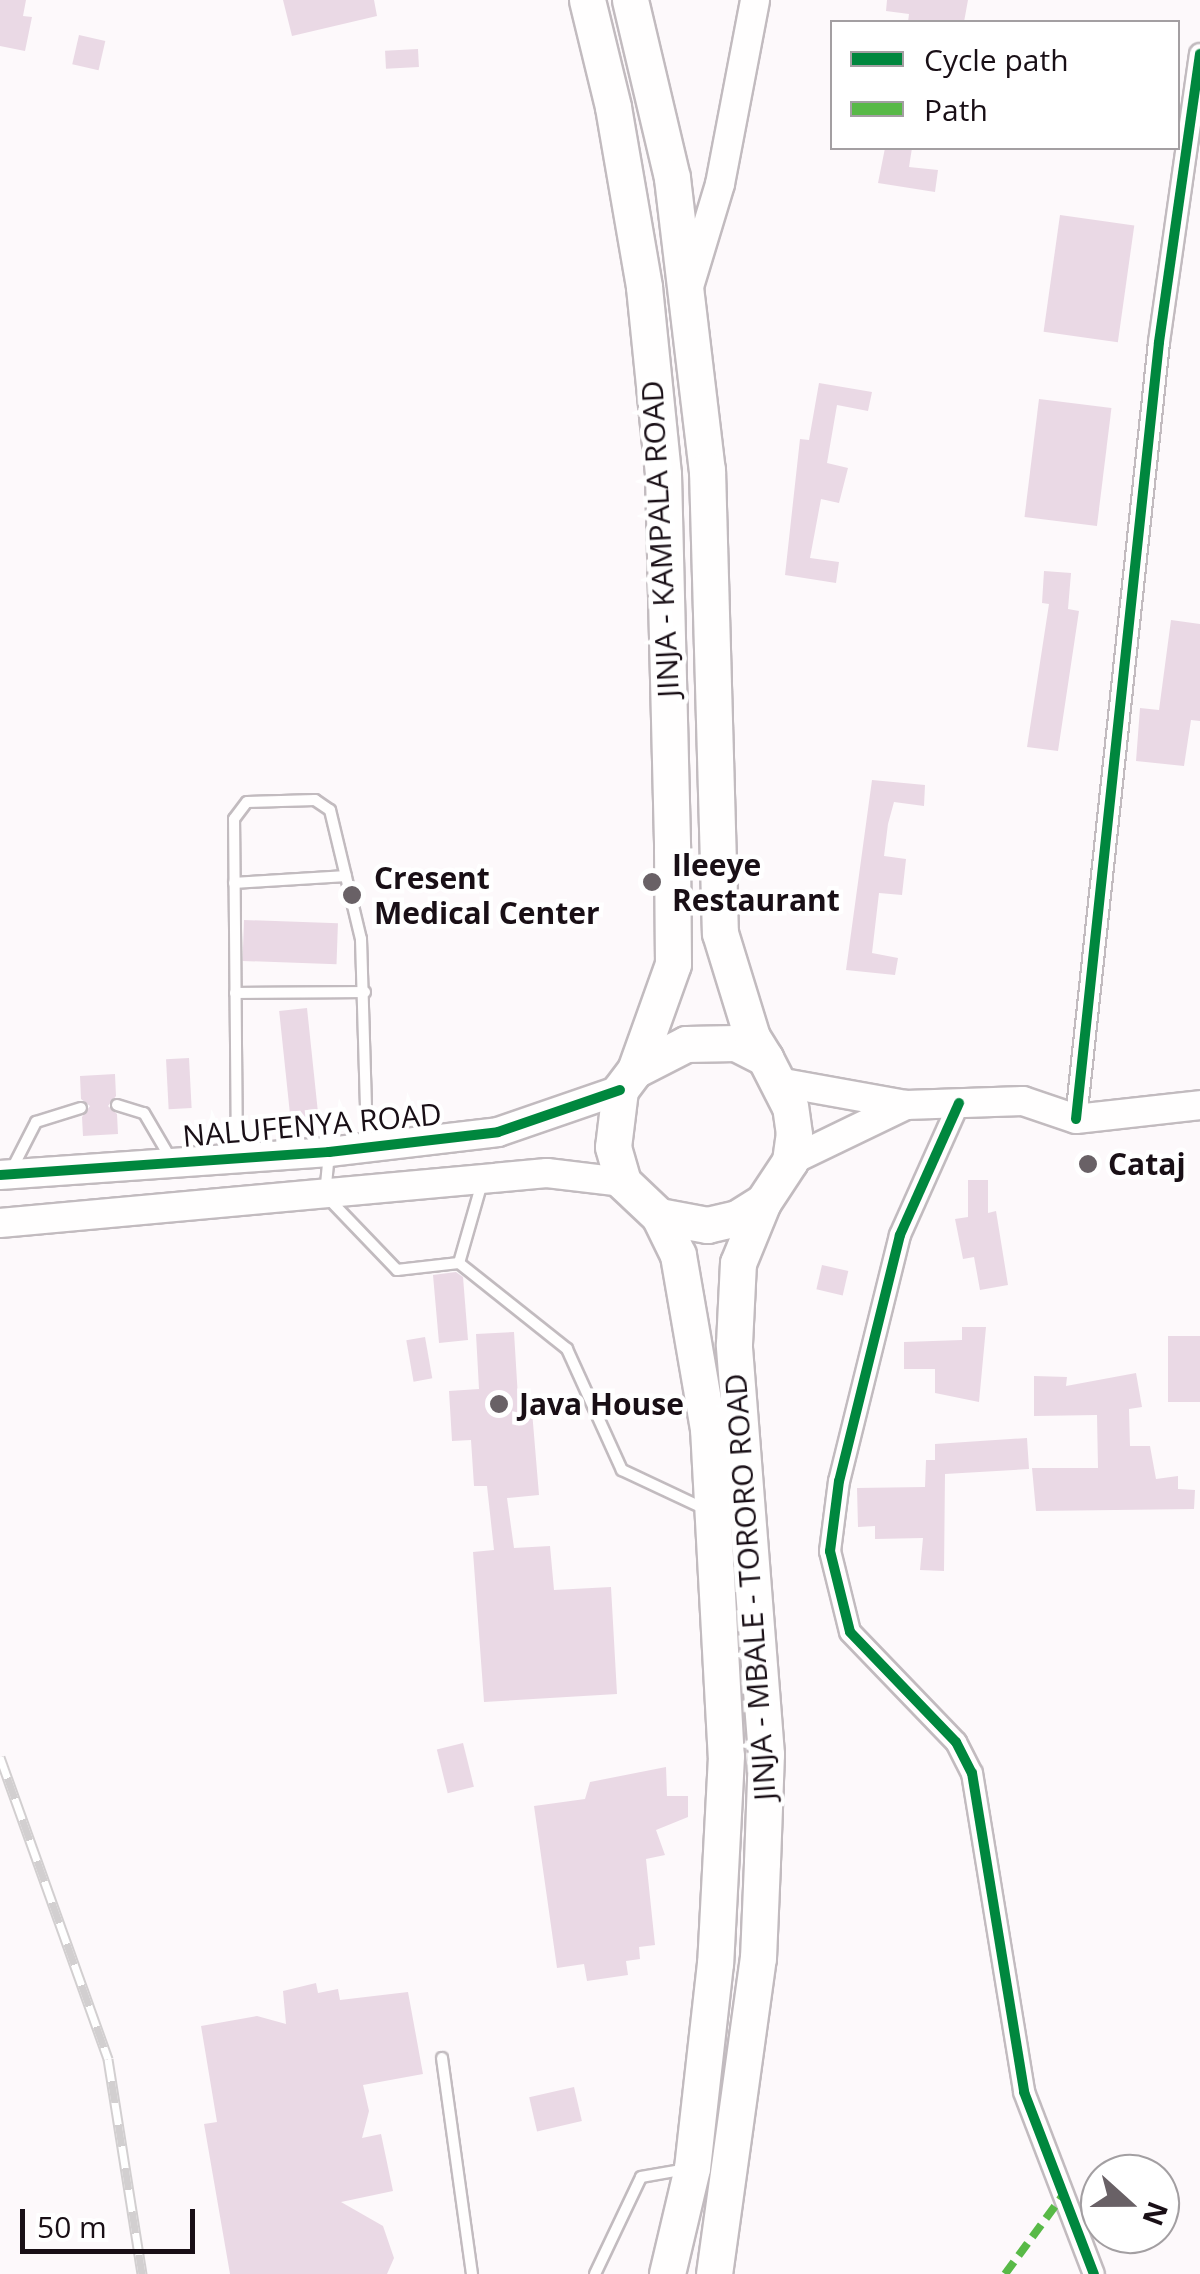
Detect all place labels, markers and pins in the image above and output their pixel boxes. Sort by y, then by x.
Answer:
place label: Ileeye Restaurant [672,847,840,918]
place label: Cresent Medical Center [374,860,600,930]
marker: Ileeye Restaurant [641,871,663,893]
marker: Cresent Medical Center [339,882,365,908]
place label: Cataj [1108,1146,1186,1182]
marker: Cataj [1077,1153,1099,1175]
place label: Java House [519,1386,684,1422]
marker: Java House [488,1393,510,1415]

